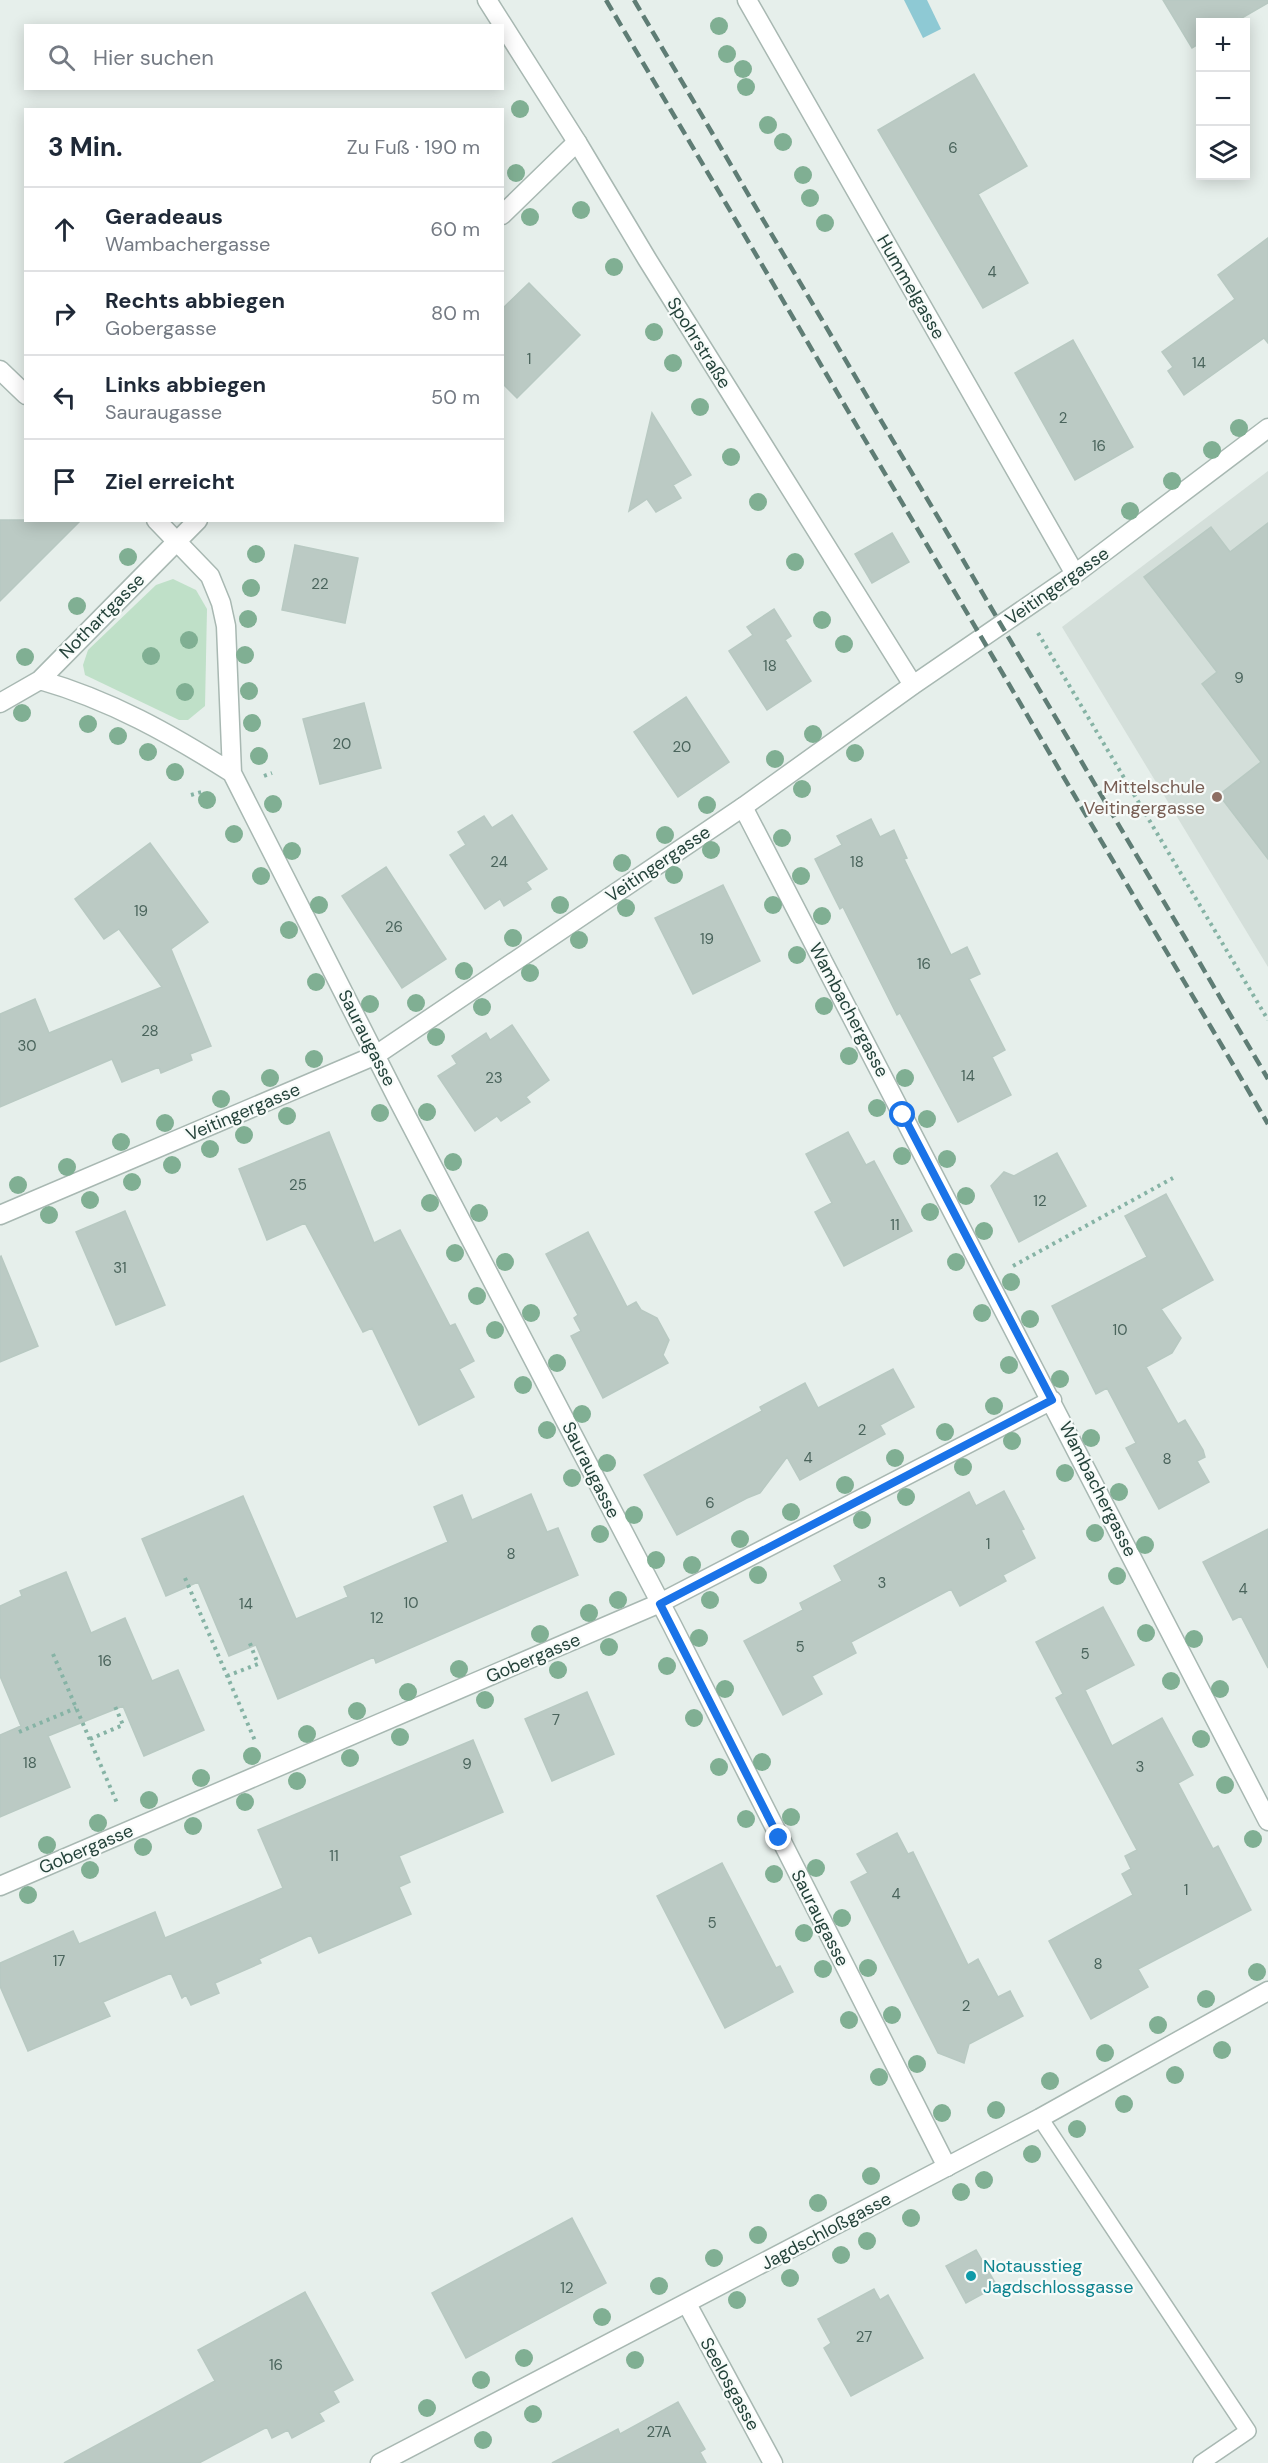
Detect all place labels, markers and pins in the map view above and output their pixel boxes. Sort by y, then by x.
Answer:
place label: Mittelschule Veitingergasse [1083,775,1205,820]
marker: Mittelschule Veitingergasse [1210,790,1224,804]
place label: Notausstieg Jagdschlossgasse [983,2254,1133,2299]
marker: Notausstieg Jagdschlossgasse [964,2269,978,2283]

